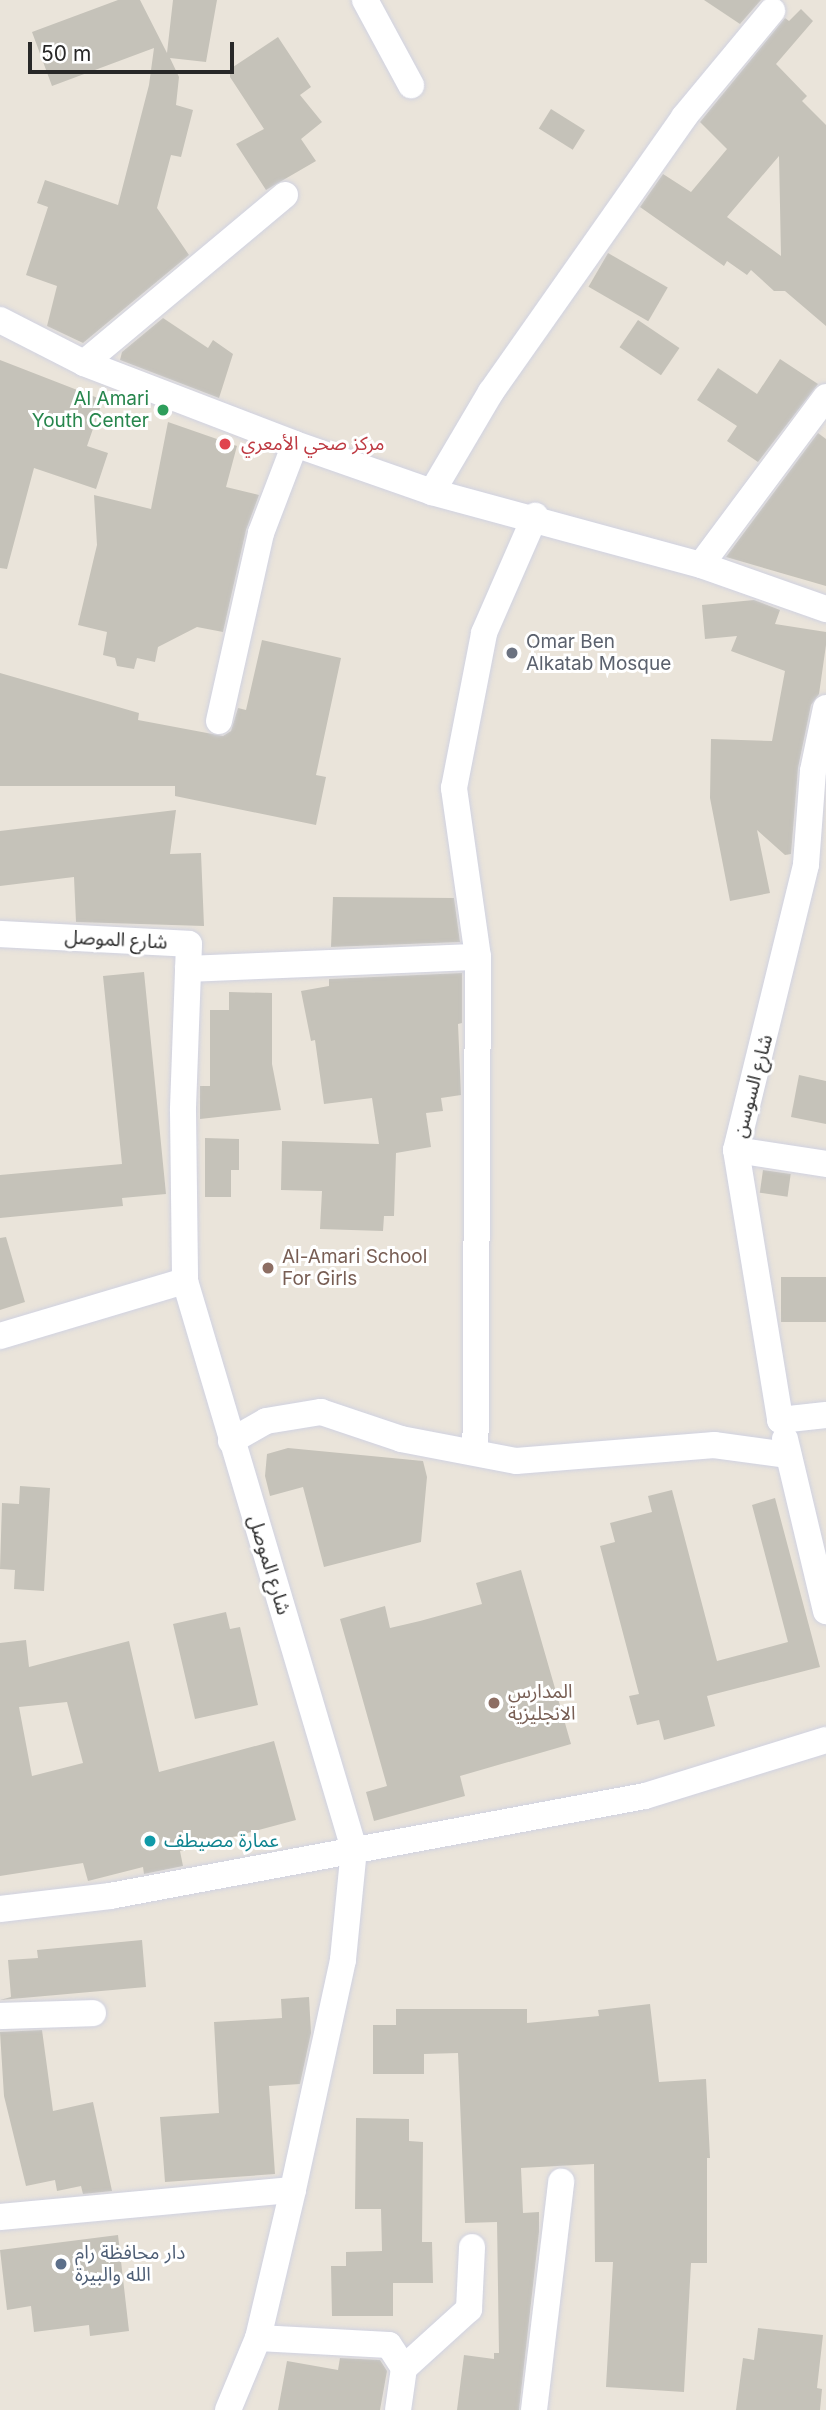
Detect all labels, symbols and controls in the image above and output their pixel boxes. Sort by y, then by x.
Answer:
scale bar [32,28,238,72]
text: 50 m [41,41,91,66]
place label: Al Amari Youth Center [32,388,149,432]
marker: Al Amari Youth Center [155,402,171,418]
place label: مركز صحي الأمعري [241,433,384,455]
marker: مركز صحي الأمعري [215,434,235,454]
place label: Omar Ben Alkatab Mosque [526,631,671,675]
marker: Omar Ben Alkatab Mosque [504,645,520,661]
street label: شارع الموصل [64,926,168,954]
street label: شارع السوسن [728,1032,778,1140]
place label: Al-Amari School For Girls [282,1246,427,1290]
marker: Al-Amari School For Girls [260,1260,276,1276]
street label: شارع الموصل [243,1513,295,1617]
place label: المدارس الانجليزية [508,1681,575,1725]
marker: المدارس الانجليزية [486,1695,502,1711]
place label: عمارة مصيطف [164,1830,279,1852]
marker: عمارة مصيطف [142,1833,158,1849]
place label: دار محافظة رام الله والبيرة [75,2242,185,2286]
marker: دار محافظة رام الله والبيرة [53,2256,69,2272]

